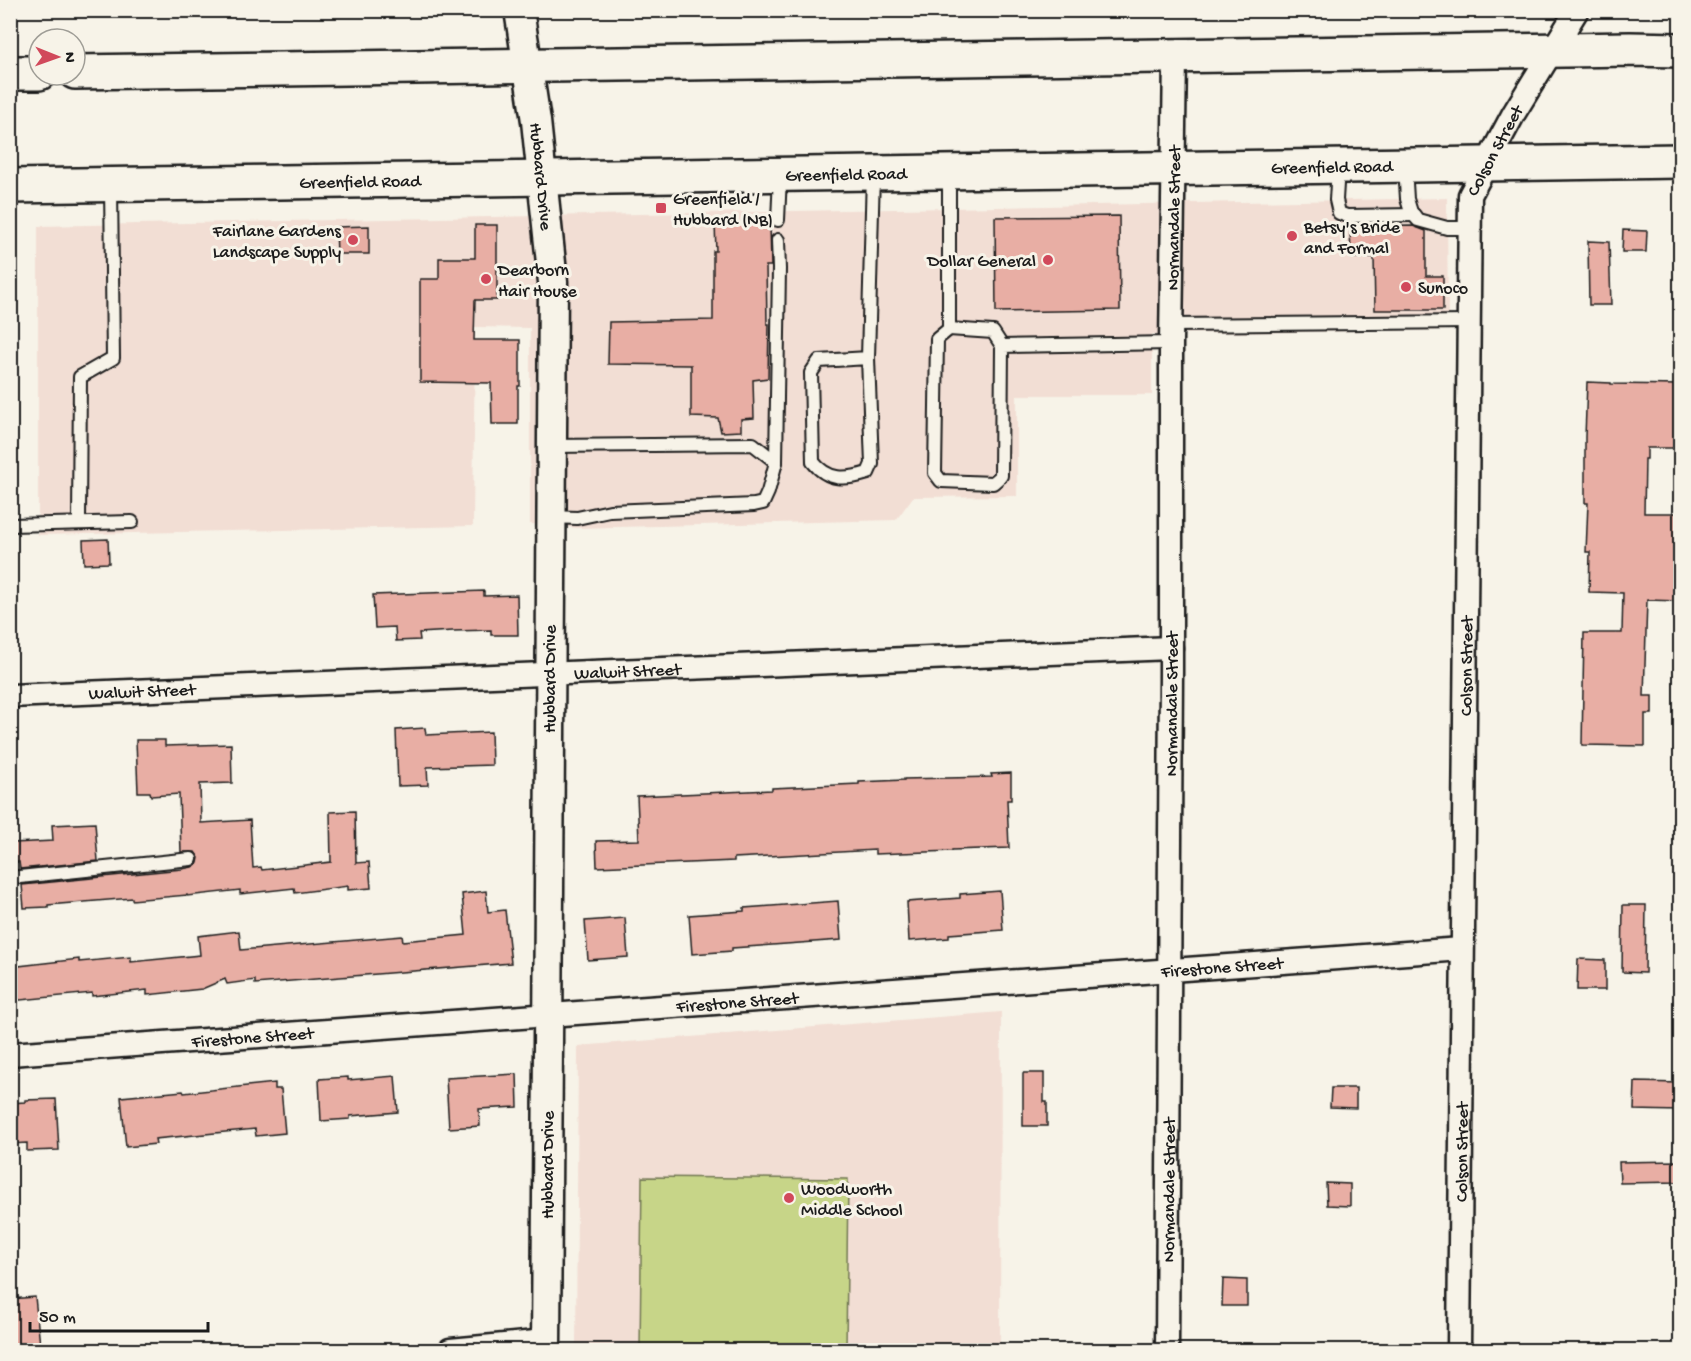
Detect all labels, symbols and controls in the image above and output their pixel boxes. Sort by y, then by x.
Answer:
north arrow [27,27,87,87]
text: N [59,52,78,63]
street label: Colson Street [1463,101,1530,200]
street label: Hubbard Drive [523,122,556,232]
street label: Normandale Street [1164,144,1187,291]
street label: Greenfield Road [1271,157,1394,180]
street label: Greenfield Road [785,165,908,187]
street label: Greenfield Road [299,172,422,195]
place label: Greenfield / Hubbard (NB) [673,190,773,232]
marker: Greenfield / Hubbard (NB) [654,201,668,215]
place label: Betsy's Bride and Formal [1303,218,1401,260]
place label: Fairlane Gardens Landscape Supply [212,222,342,264]
marker: Betsy's Bride and Formal [1285,229,1299,243]
marker: Fairlane Gardens Landscape Supply [346,233,360,247]
place label: Dollar General [927,252,1036,273]
marker: Dollar General [1041,253,1055,267]
place label: Dearborn Hair House [497,261,577,303]
marker: Dearborn Hair House [479,272,493,286]
place label: Sunoco [1418,279,1468,300]
marker: Sunoco [1399,280,1413,294]
street label: Colson Street [1457,614,1479,716]
street label: Hubbard Drive [541,624,562,733]
street label: Normandale Street [1162,630,1184,777]
street label: Walwit Street [574,660,683,686]
street label: Walwit Street [88,680,197,706]
street label: Firestone Street [1159,954,1285,984]
street label: Firestone Street [675,989,801,1019]
street label: Firestone Street [190,1024,316,1054]
street label: Colson Street [1452,1100,1474,1202]
street label: Hubbard Drive [539,1110,560,1219]
street label: Normandale Street [1160,1116,1181,1263]
place label: Woodworth Middle School [801,1180,903,1222]
marker: Woodworth Middle School [782,1191,796,1205]
scale bar [30,1295,208,1333]
text: 50 m [39,1308,76,1329]

